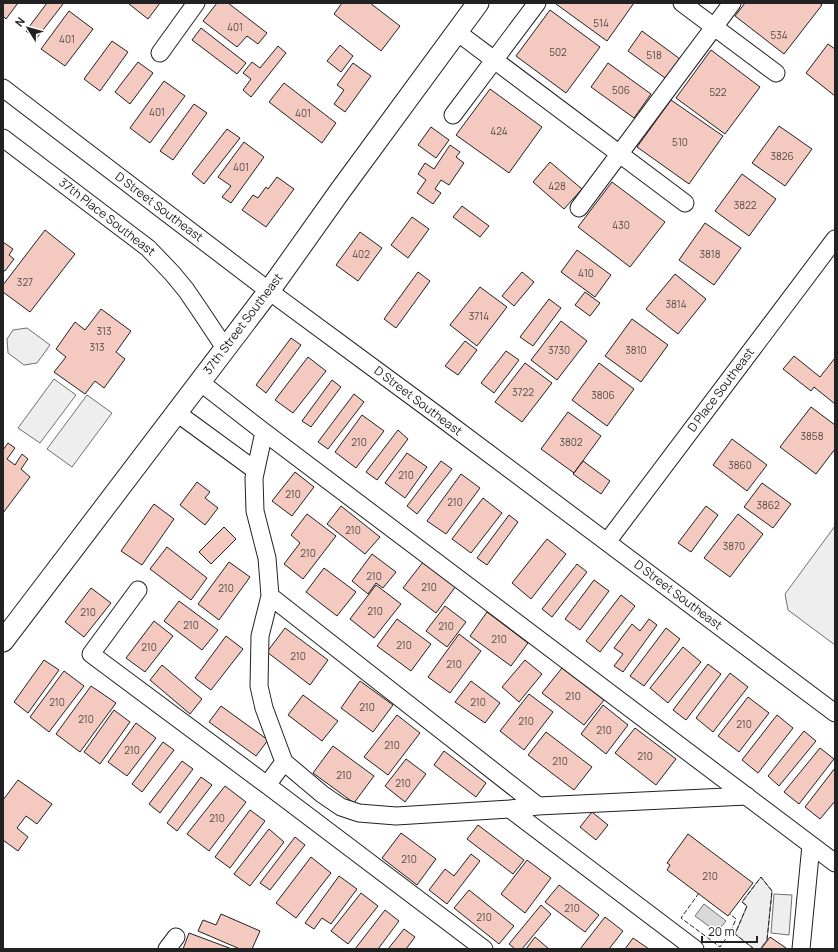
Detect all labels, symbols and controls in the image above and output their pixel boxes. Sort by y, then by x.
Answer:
north arrow [8,8,48,48]
text: N [11,14,28,29]
house number: 514 [593,16,609,30]
house number: 401 [227,20,243,34]
house number: 534 [770,28,788,42]
house number: 401 [59,32,75,46]
house number: 502 [549,45,567,59]
house number: 518 [646,48,662,62]
house number: 506 [612,83,630,97]
house number: 522 [710,85,727,99]
house number: 401 [149,105,165,119]
house number: 401 [295,106,311,120]
house number: 424 [490,124,508,138]
house number: 510 [672,135,688,149]
house number: 3826 [770,149,794,163]
house number: 401 [233,160,249,174]
street label: D Street Southeast [112,168,207,245]
street label: 37th Place Southeast [56,174,159,260]
house number: 428 [548,179,566,193]
house number: 3822 [734,198,757,212]
house number: 430 [612,218,630,232]
house number: 402 [352,247,370,261]
house number: 3818 [699,247,721,261]
house number: 410 [578,266,594,280]
street label: 37th Street Southeast [199,269,286,378]
house number: 327 [17,275,33,289]
house number: 3814 [665,297,687,311]
house number: 3714 [469,309,489,323]
house number: 313 [97,324,111,338]
house number: 313 [90,340,104,354]
house number: 3730 [548,343,570,357]
house number: 3810 [625,343,647,357]
street label: D Place Southeast [683,344,758,435]
street label: D Street Southeast [371,362,466,439]
house number: 3722 [512,385,534,399]
house number: 3806 [591,388,615,402]
house number: 3858 [801,429,824,443]
house number: 210 [351,435,367,449]
house number: 3802 [559,435,583,449]
house number: 3860 [728,458,752,472]
house number: 210 [398,468,414,482]
house number: 210 [285,487,301,501]
house number: 210 [447,495,463,509]
house number: 3862 [756,498,780,512]
house number: 210 [345,523,361,537]
house number: 3870 [723,539,745,553]
house number: 210 [300,546,316,560]
street label: D Street Southeast [631,556,726,633]
house number: 210 [366,569,382,583]
house number: 210 [421,580,437,594]
house number: 210 [218,581,234,595]
house number: 210 [367,604,383,618]
house number: 210 [80,605,96,619]
house number: 210 [183,618,199,632]
house number: 210 [438,619,454,633]
house number: 210 [491,632,507,646]
house number: 210 [396,638,412,652]
house number: 210 [141,640,157,654]
house number: 210 [290,649,306,663]
house number: 210 [446,657,462,671]
house number: 210 [565,689,581,703]
house number: 210 [49,695,65,709]
house number: 210 [470,695,486,709]
house number: 210 [359,700,375,714]
house number: 210 [78,712,94,726]
house number: 210 [518,714,534,728]
house number: 210 [736,717,752,731]
house number: 210 [596,723,612,737]
house number: 210 [384,738,400,752]
house number: 210 [124,743,140,757]
house number: 210 [637,749,653,763]
house number: 210 [552,754,568,768]
house number: 210 [336,768,352,782]
house number: 210 [395,776,411,790]
house number: 210 [209,811,225,825]
house number: 210 [401,852,417,866]
house number: 210 [702,869,718,883]
house number: 210 [564,901,580,915]
house number: 210 [476,910,492,924]
scale bar [702,918,757,944]
text: 20 m [708,923,735,940]

